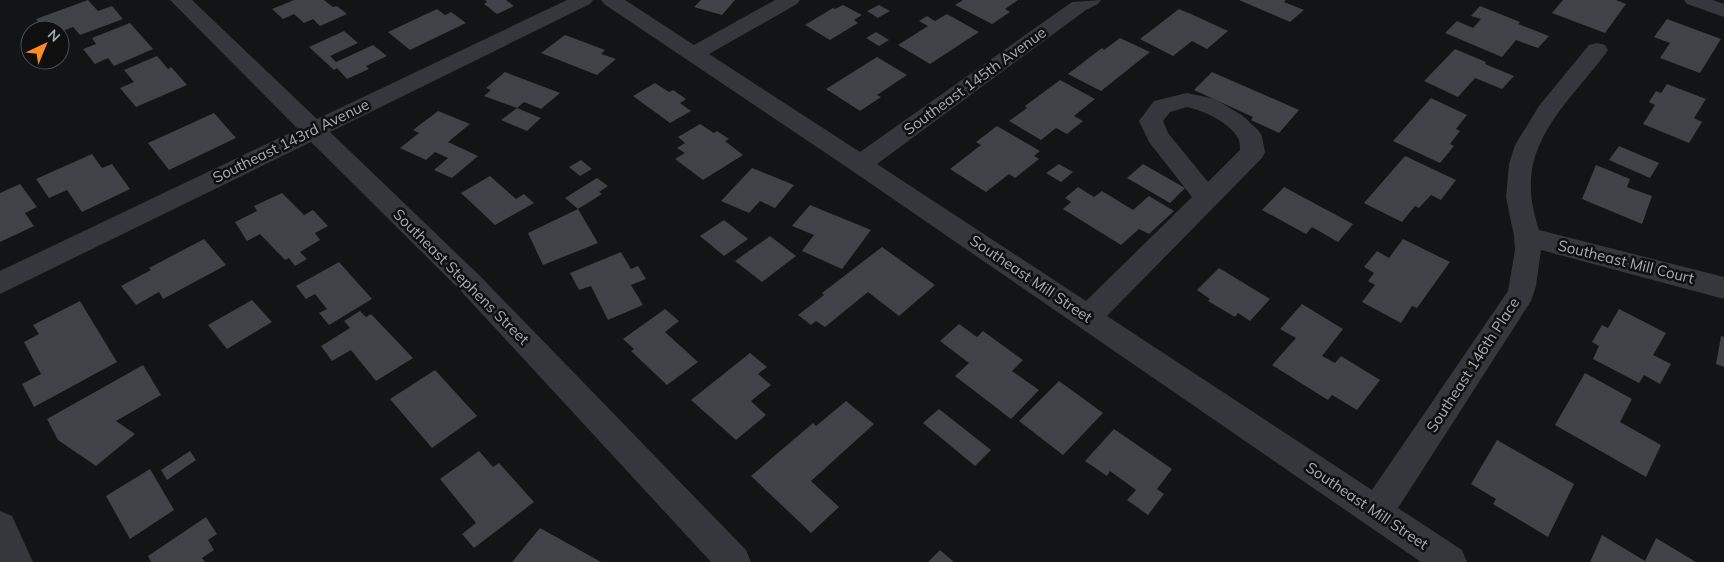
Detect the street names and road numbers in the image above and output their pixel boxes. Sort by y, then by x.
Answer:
street label: Southeast 145th Avenue [900,23,1050,139]
street label: Southeast 143rd Avenue [209,94,372,187]
street label: Southeast Stephens Street [389,205,533,349]
street label: Southeast Mill Street [967,231,1096,327]
street label: Southeast Mill Court [1556,235,1696,288]
street label: Southeast 146th Place [1422,294,1523,436]
street label: Southeast Mill Street [1303,458,1432,554]

